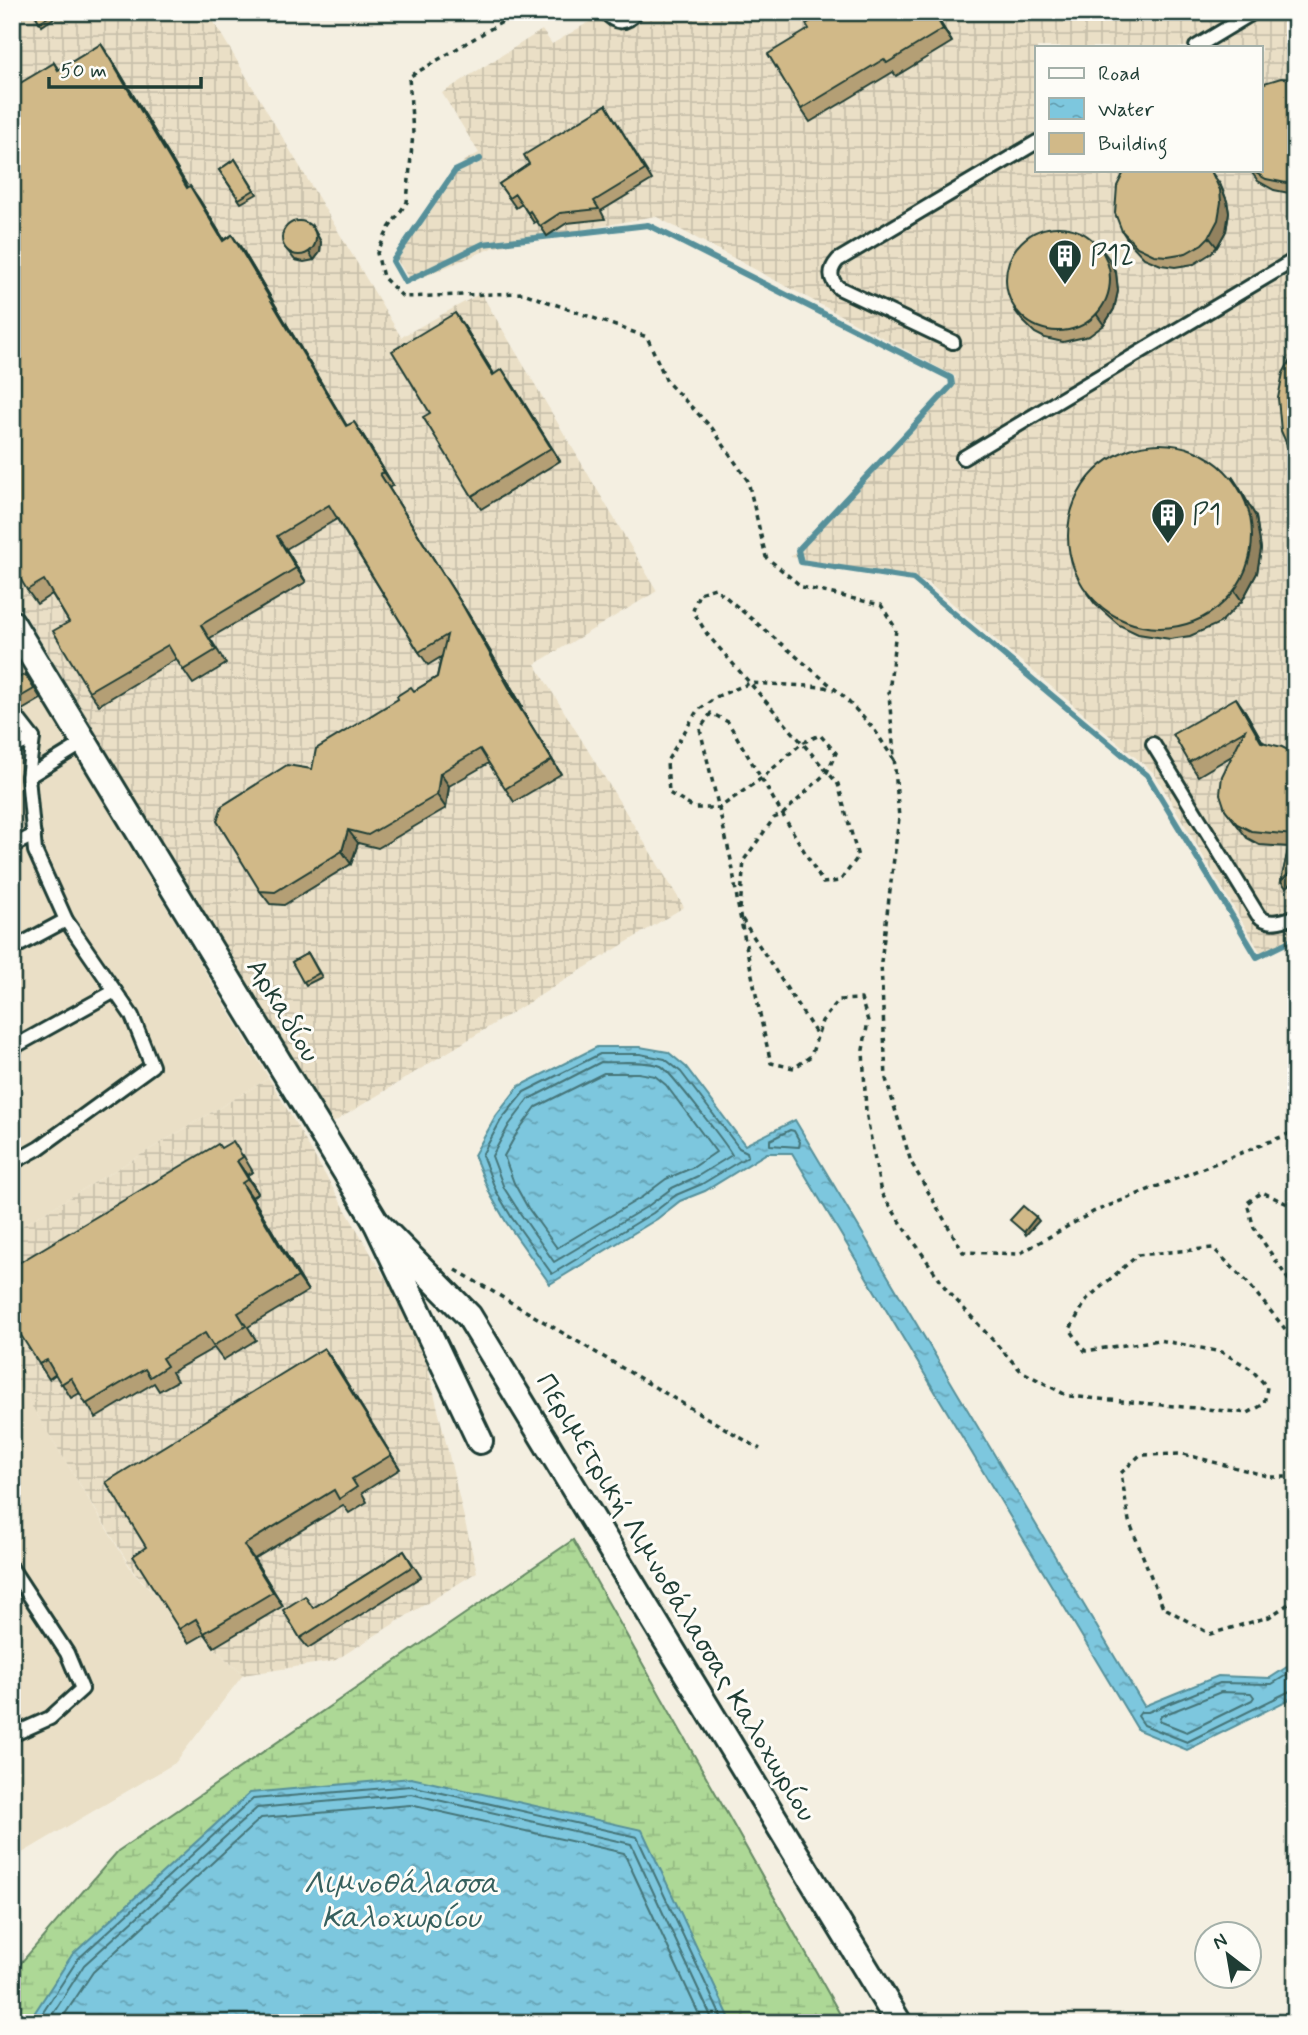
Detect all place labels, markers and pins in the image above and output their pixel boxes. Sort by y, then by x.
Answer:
building icon: P12 [1046,237,1084,286]
place label: P12 [1090,238,1134,275]
building icon: P1 [1149,496,1187,545]
place label: P1 [1192,497,1221,534]

